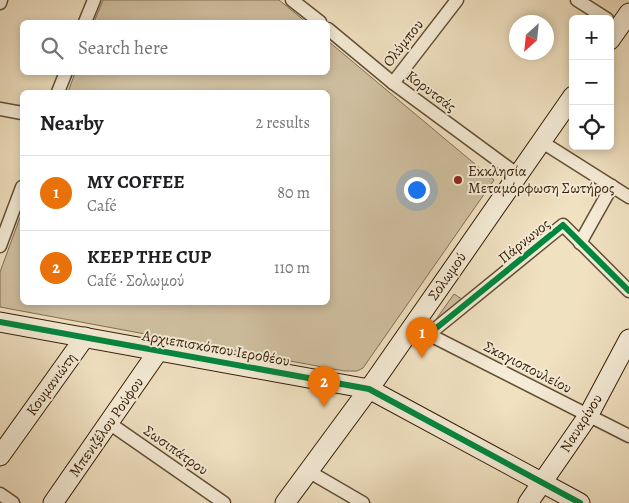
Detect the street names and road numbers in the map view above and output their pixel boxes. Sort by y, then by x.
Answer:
street label: Ολύμπου [378,15,428,71]
street label: Κορυτσάς [402,65,460,117]
street label: Πάρνωνος [494,214,554,268]
street label: Σολωμού [423,248,471,304]
street label: Αρχιεπισκόπου Ιεροθέου [140,325,291,371]
street label: Σκαγιοπουλείου [481,336,576,398]
street label: Κουμανιώτη [21,348,81,420]
street label: Μπενιζέλου Ρούφου [64,373,148,481]
street label: Ναυαρίνου [555,390,607,456]
street label: Σωσιπάτρου [140,420,213,480]

